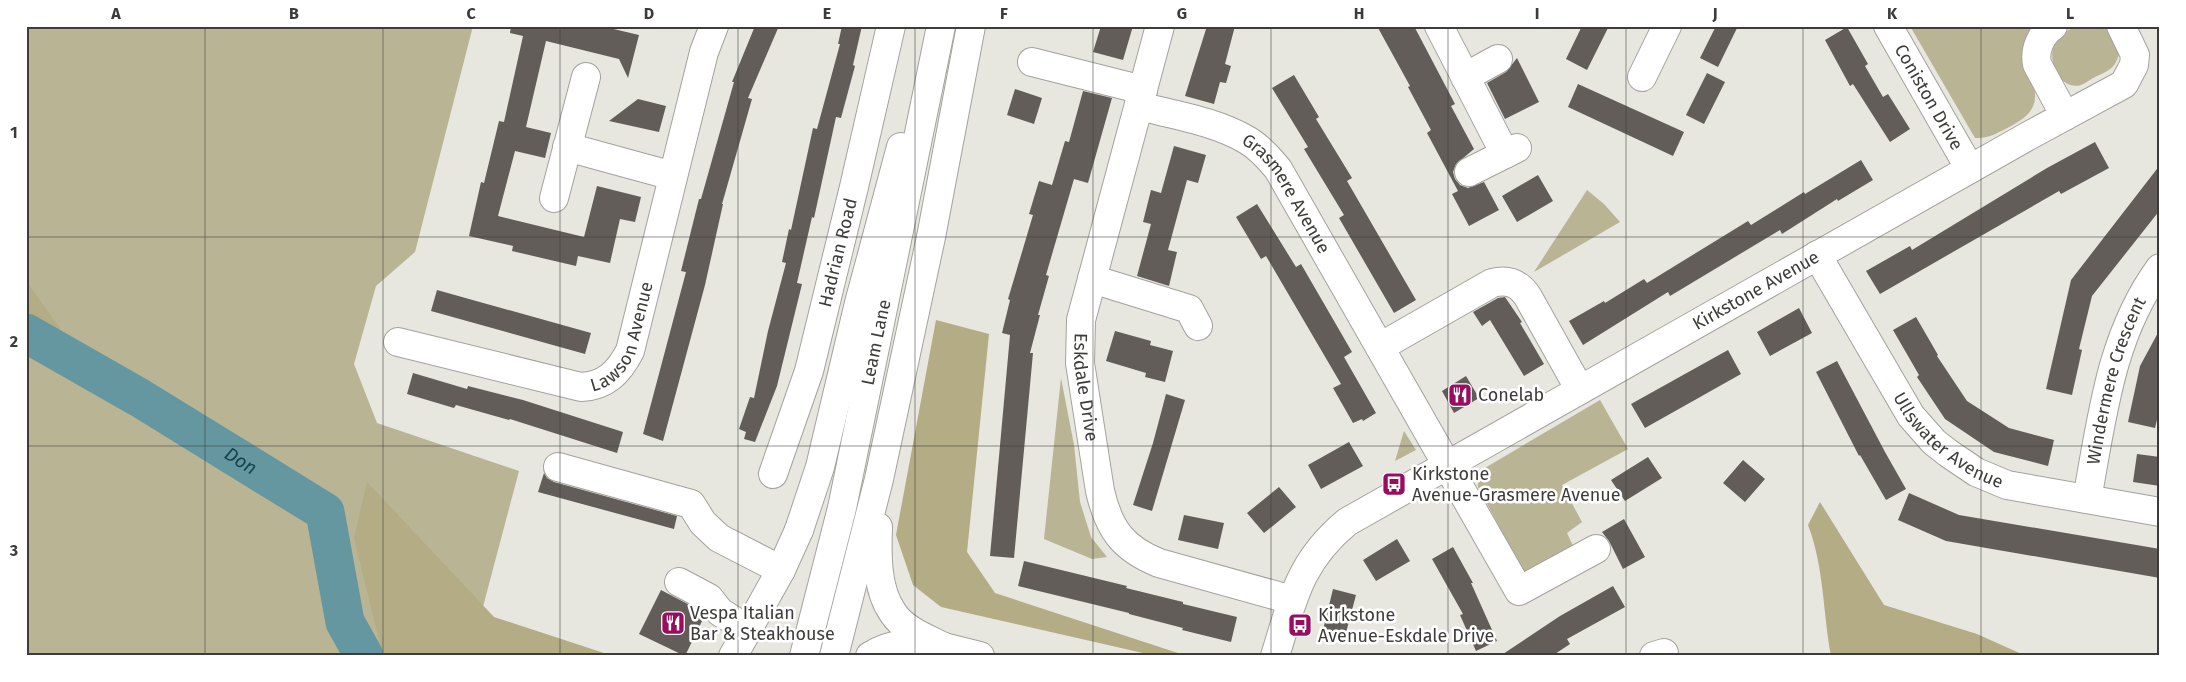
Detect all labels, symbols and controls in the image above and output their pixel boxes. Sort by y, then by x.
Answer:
text: A [110,4,121,23]
text: B [289,4,299,23]
text: C [466,4,476,23]
text: D [644,4,654,23]
text: E [823,4,831,23]
text: F [1000,4,1008,23]
text: G [1177,4,1187,23]
text: H [1354,4,1364,23]
text: I [1535,4,1539,23]
text: J [1711,4,1718,23]
text: K [1887,4,1898,23]
text: L [2066,4,2074,23]
street label: Coniston Drive [1890,40,1968,154]
text: 1 [10,123,18,142]
street label: Grasmere Avenue [1238,129,1335,257]
street label: Hadrian Road [814,196,862,309]
street label: Kirkstone Avenue [1689,246,1823,335]
street label: Lawson Avenue [588,279,658,397]
street label: Windermere Crescent [2082,293,2151,466]
street label: Leam Lane [857,297,896,387]
text: 2 [10,332,18,351]
street label: Eskdale Drive [1069,333,1103,443]
restaurant icon: Conelab [1447,382,1473,408]
place label: Conelab [1478,384,1544,406]
street label: Ullswater Avenue [1888,388,2007,493]
water label: Don [221,442,262,479]
place label: Kirkstone Avenue-Grasmere Avenue [1412,463,1621,506]
bus stop icon: Kirkstone Avenue-Grasmere Avenue [1381,471,1407,497]
text: 3 [9,541,18,560]
place label: Vespa Italian Bar & Steakhouse [690,602,835,645]
place label: Kirkstone Avenue-Eskdale Drive [1318,604,1494,647]
restaurant icon: Vespa Italian Bar & Steakhouse [660,610,686,636]
bus stop icon: Kirkstone Avenue-Eskdale Drive [1287,612,1313,638]

